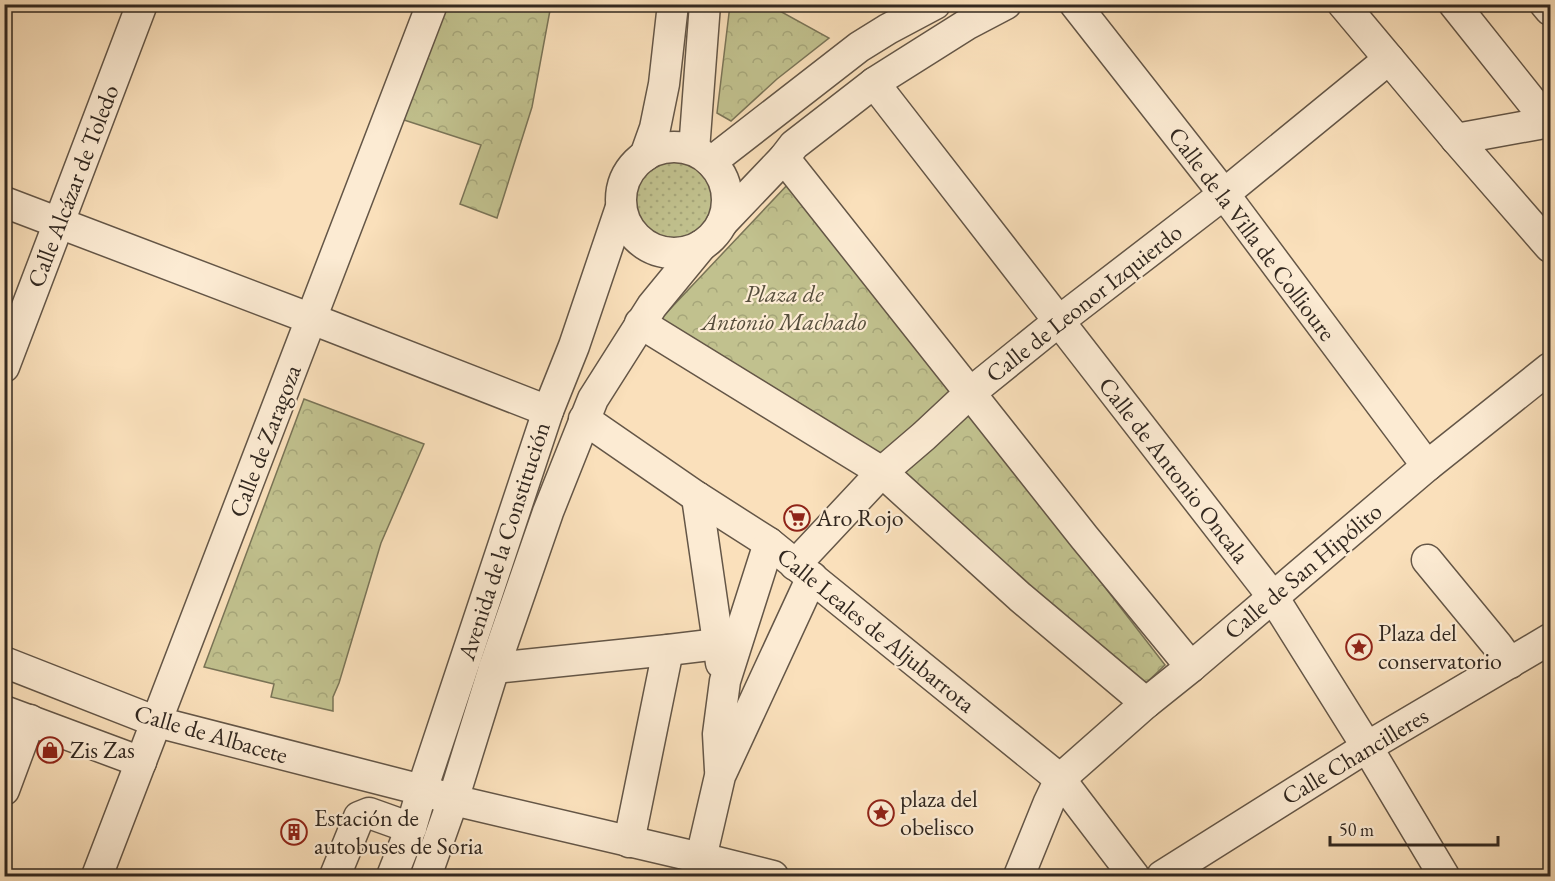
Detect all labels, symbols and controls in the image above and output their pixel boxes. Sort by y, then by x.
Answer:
street label: Calle Alcázar de Toledo [20,80,126,292]
street label: Calle de la Villa de Collioure [1162,120,1343,347]
street label: Calle de Leonor Izquierdo [979,216,1188,389]
park label: Plaza de Antonio Machado [700,278,866,337]
street label: Calle de Zaragoza [221,360,308,521]
street label: Calle de Antonio Oncala [1092,370,1257,569]
street label: Avenida de la Constitución [450,417,557,665]
street label: Calle de San Hipólito [1217,495,1388,646]
place label: Aro Rojo [815,502,904,533]
supermarket icon: Aro Rojo [782,503,812,533]
street label: Calle Leales de Aljubarrota [771,540,982,719]
place label: Plaza del conservatorio [1378,617,1502,676]
place icon: Plaza del conservatorio [1344,632,1374,662]
street label: Calle de Albacete [131,697,291,770]
street label: Calle Chancilleres [1276,700,1434,812]
place label: Zis Zas [70,734,135,765]
shop icon: Zis Zas [35,735,65,765]
place label: plaza del obelisco [900,783,978,842]
place icon: plaza del obelisco [866,798,896,828]
place label: Estación de autobuses de Soria [314,802,484,861]
scale bar [1330,809,1498,847]
building icon: Estación de autobuses de Soria [279,817,309,847]
text: 50 m [1339,818,1374,841]

